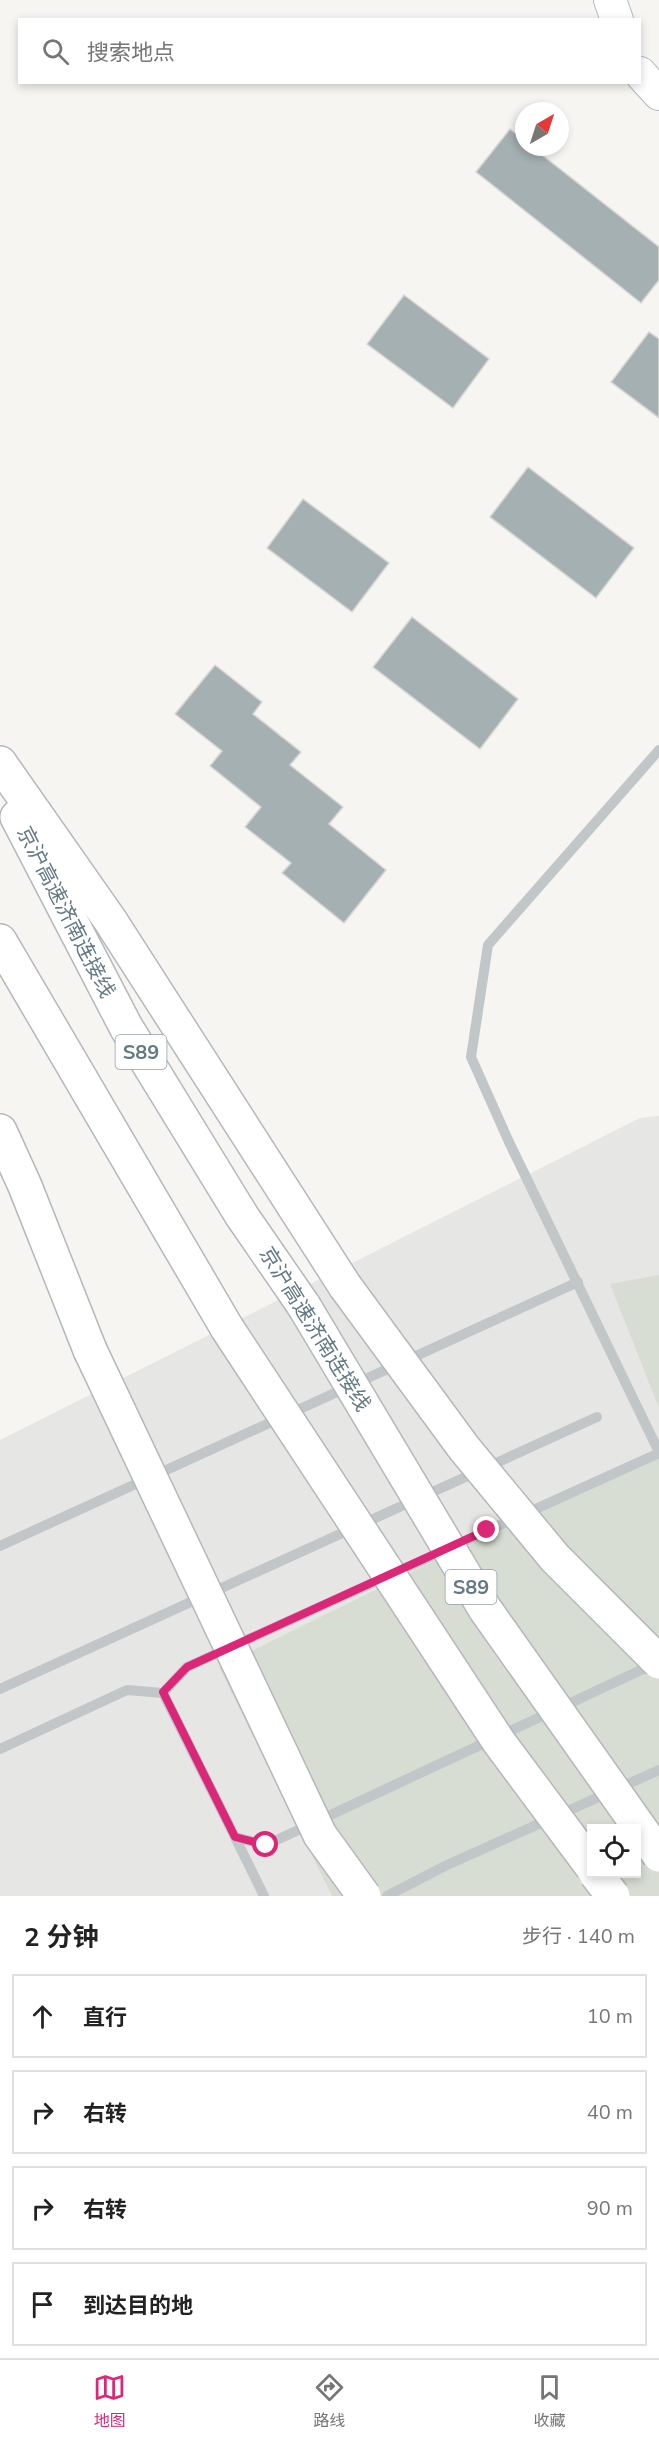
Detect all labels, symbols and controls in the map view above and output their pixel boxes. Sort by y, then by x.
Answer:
search box [18,18,641,84]
icon: search [39,35,72,68]
text: 搜索地点 [87,38,175,68]
north arrow [515,102,569,156]
street label: 京沪高速济南连接线 [11,821,121,1003]
road number: S89 [116,1035,166,1069]
street label: 京沪高速济南连接线 [253,1241,377,1417]
route end [473,1516,499,1542]
road number: S89 [446,1570,496,1604]
map controls [587,1824,641,1878]
button: locate [587,1824,641,1878]
route start [252,1831,278,1857]
text: 2 分钟 [24,1920,99,1955]
text: 步行 · 140 m [522,1923,635,1950]
icon: ahead [26,2000,59,2033]
text: 直行 [83,2003,127,2033]
text: 10 m [587,2003,633,2030]
icon: right [26,2096,59,2129]
text: 右转 [83,2099,127,2129]
text: 40 m [587,2099,633,2126]
icon: right [26,2192,59,2225]
text: 右转 [83,2195,127,2225]
text: 90 m [587,2195,633,2222]
icon: arrive [26,2288,59,2321]
text: 到达目的地 [83,2291,193,2321]
tab: 地图 [93,2371,126,2432]
tab: 路线 [313,2371,346,2432]
tab: 收藏 [533,2371,566,2432]

